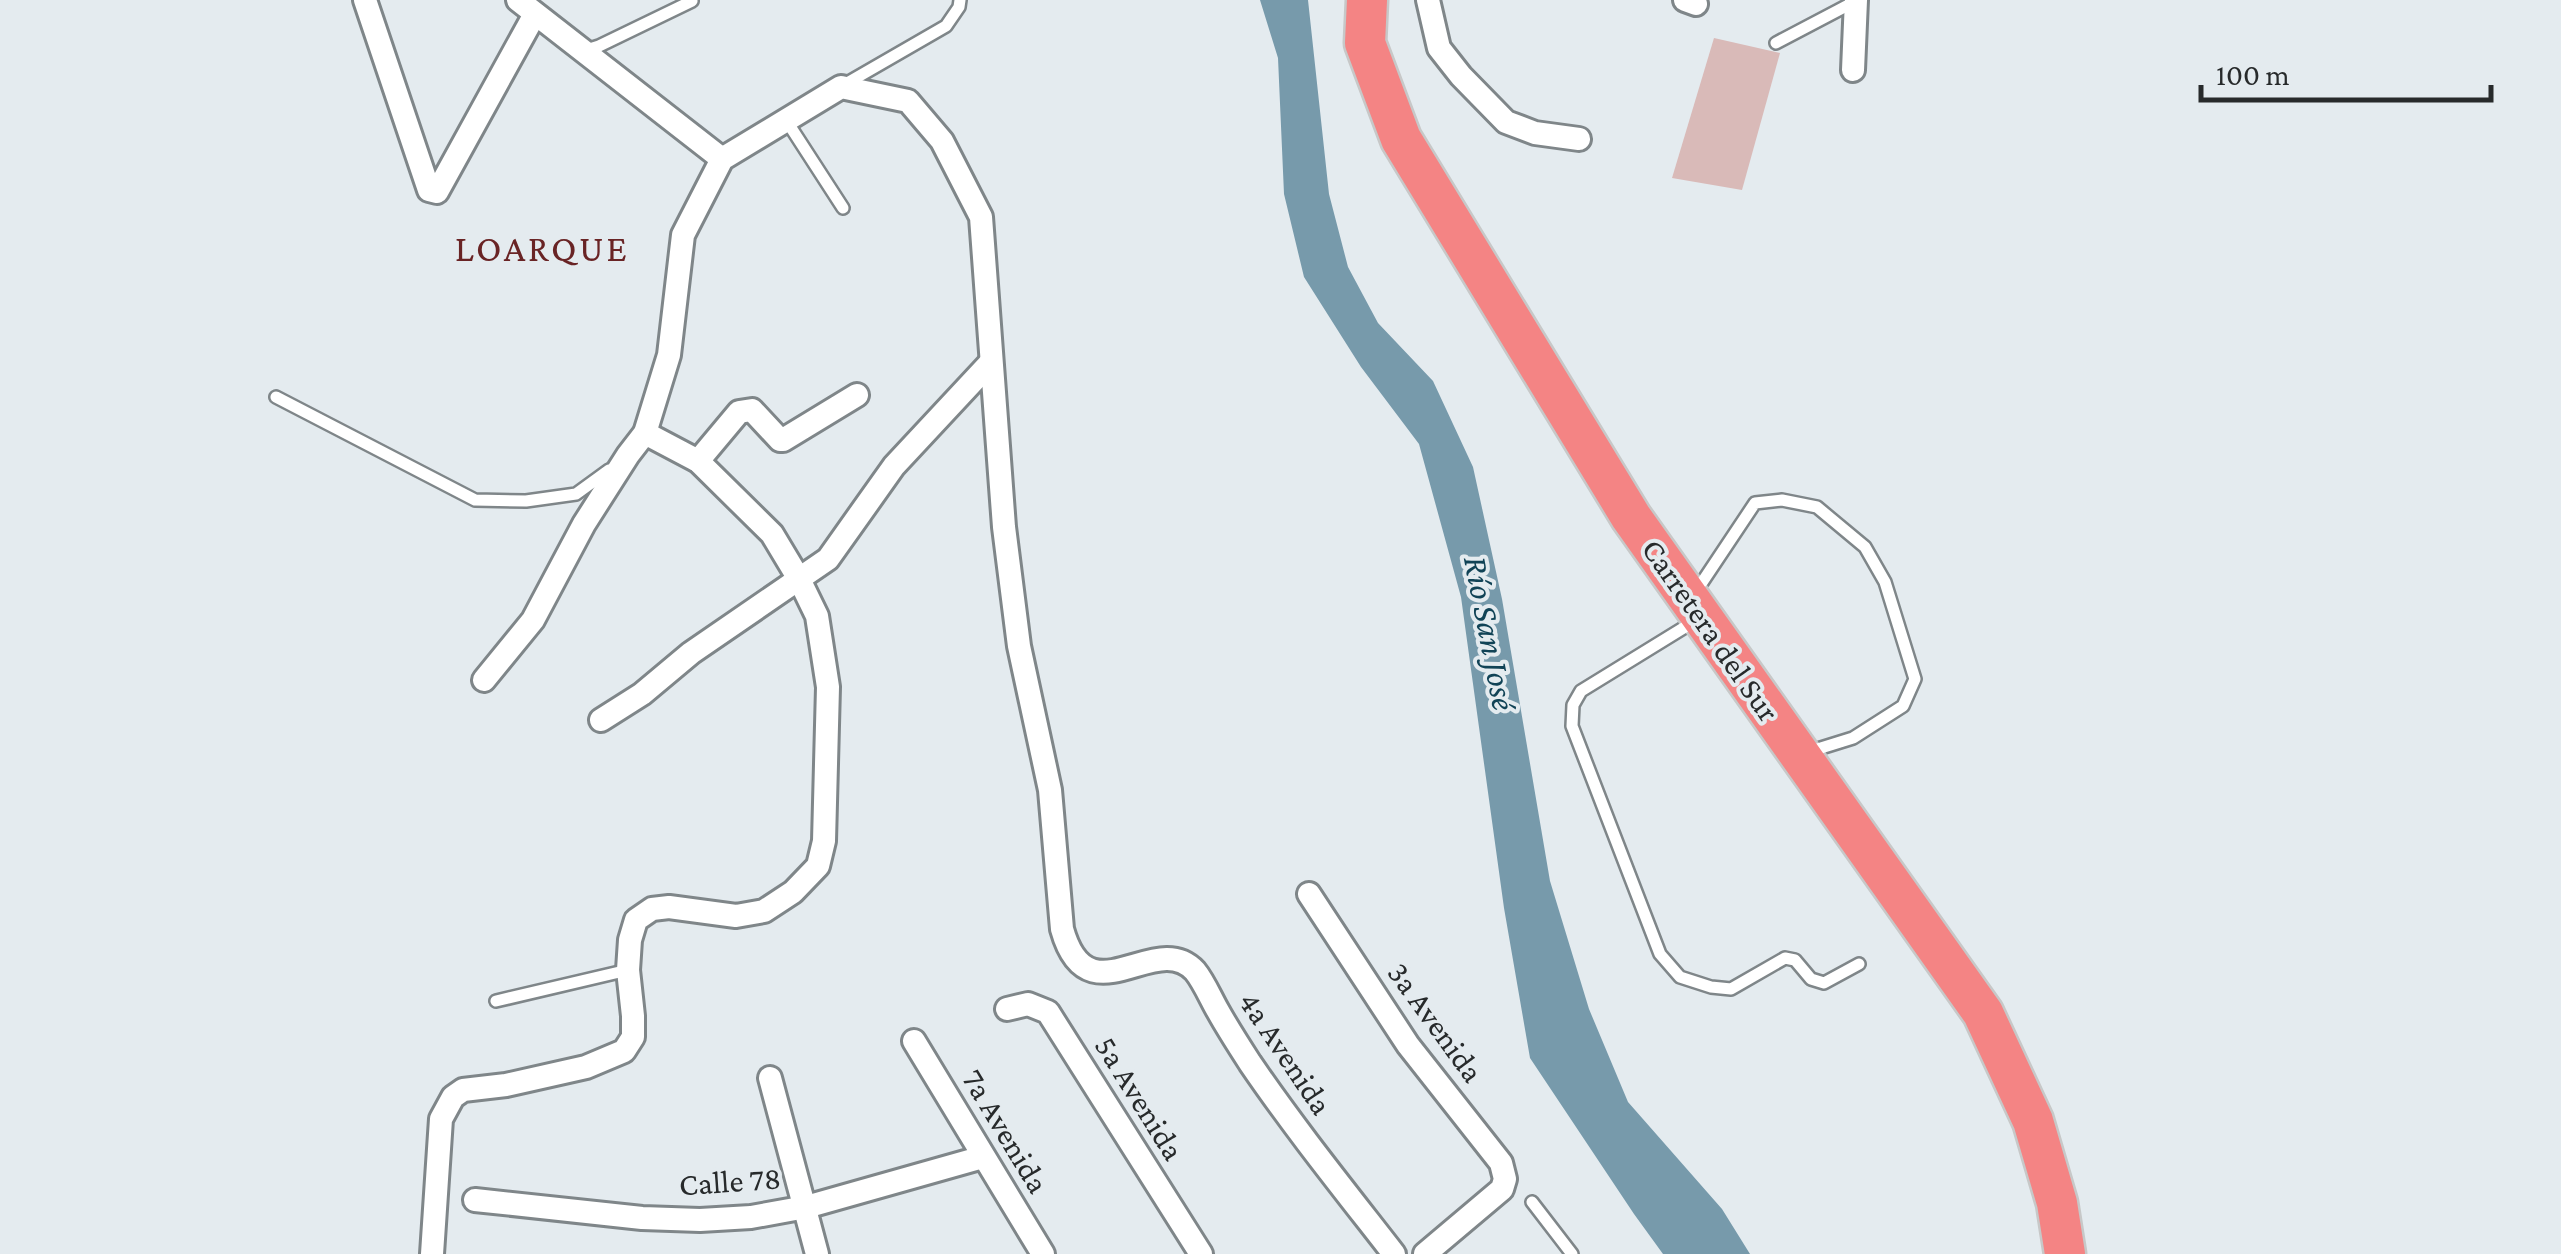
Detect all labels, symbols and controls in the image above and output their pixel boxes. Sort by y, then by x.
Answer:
scale bar [2201,40,2491,102]
text: 100 m [2216,58,2290,91]
district label: LOARQUE [455,227,629,269]
street label: Carretera del Sur [1635,532,1787,728]
water label: Río San José [1456,552,1524,715]
street label: 3a Avenida [1381,955,1492,1089]
street label: 4a Avenida [1232,985,1340,1121]
street label: 5a Avenida [1088,1029,1192,1167]
street label: 7a Avenida [955,1063,1057,1200]
street label: Calle 78 [678,1159,782,1203]

